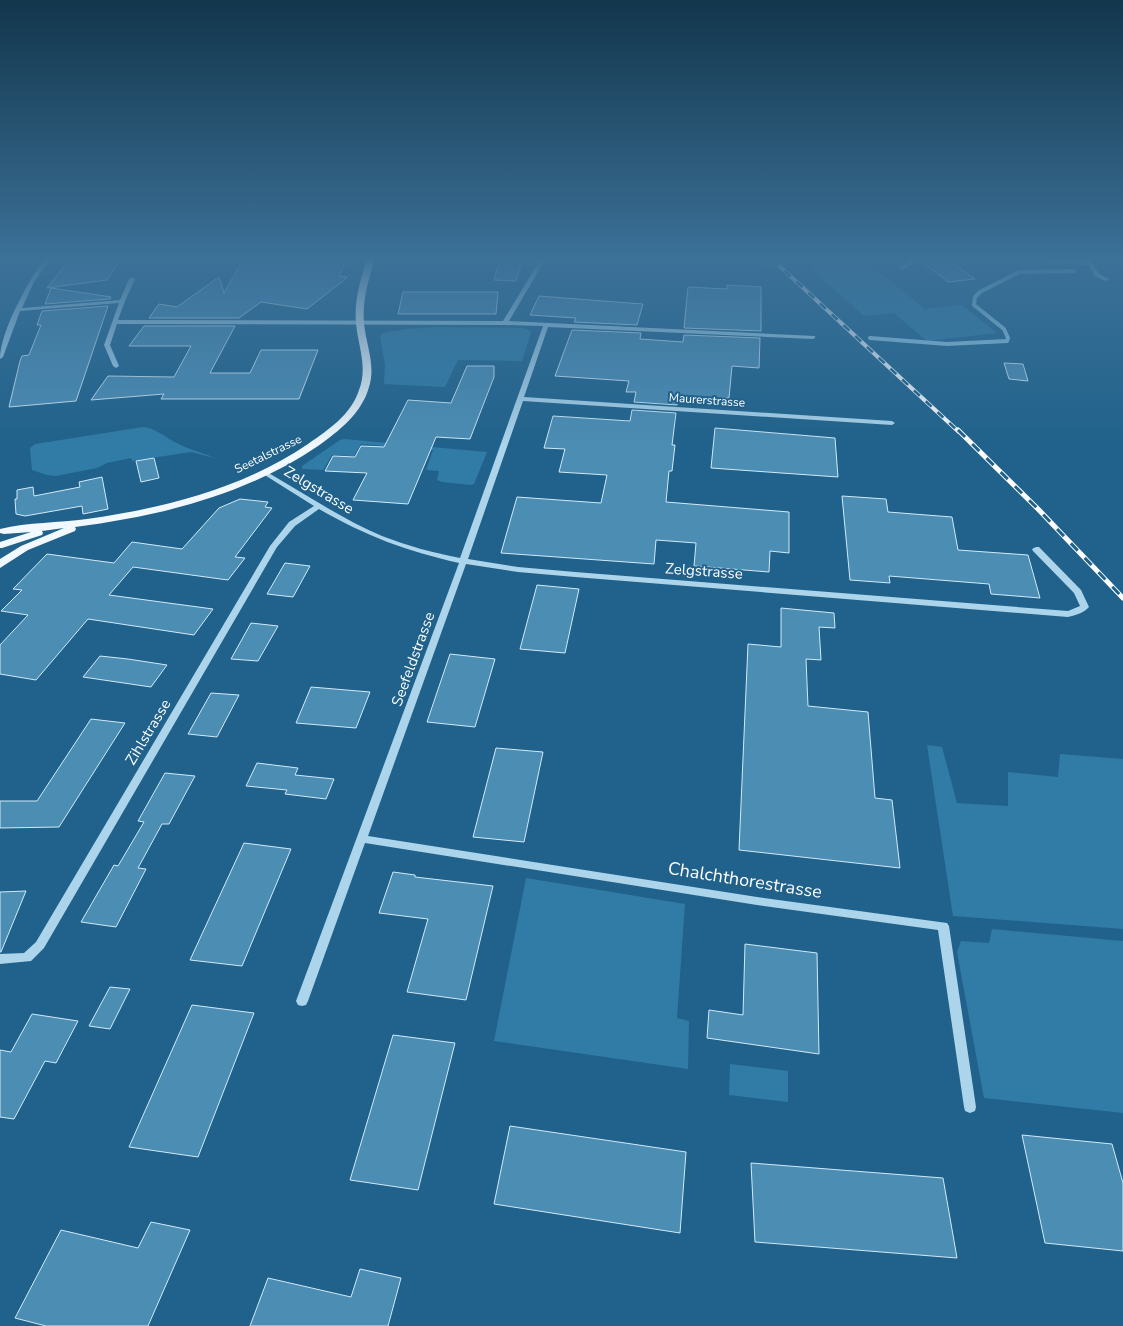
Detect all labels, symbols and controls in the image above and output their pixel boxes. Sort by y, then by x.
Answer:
street label: Maurerstrasse [668,389,746,411]
street label: Seetalstrasse [232,431,304,477]
street label: Zelgstrasse [281,461,358,519]
street label: Zelgstrasse [664,558,744,584]
street label: Seefeldstrasse [387,609,439,709]
street label: Zihlstrasse [121,695,175,769]
street label: Chalchthorestrasse [666,856,824,904]

